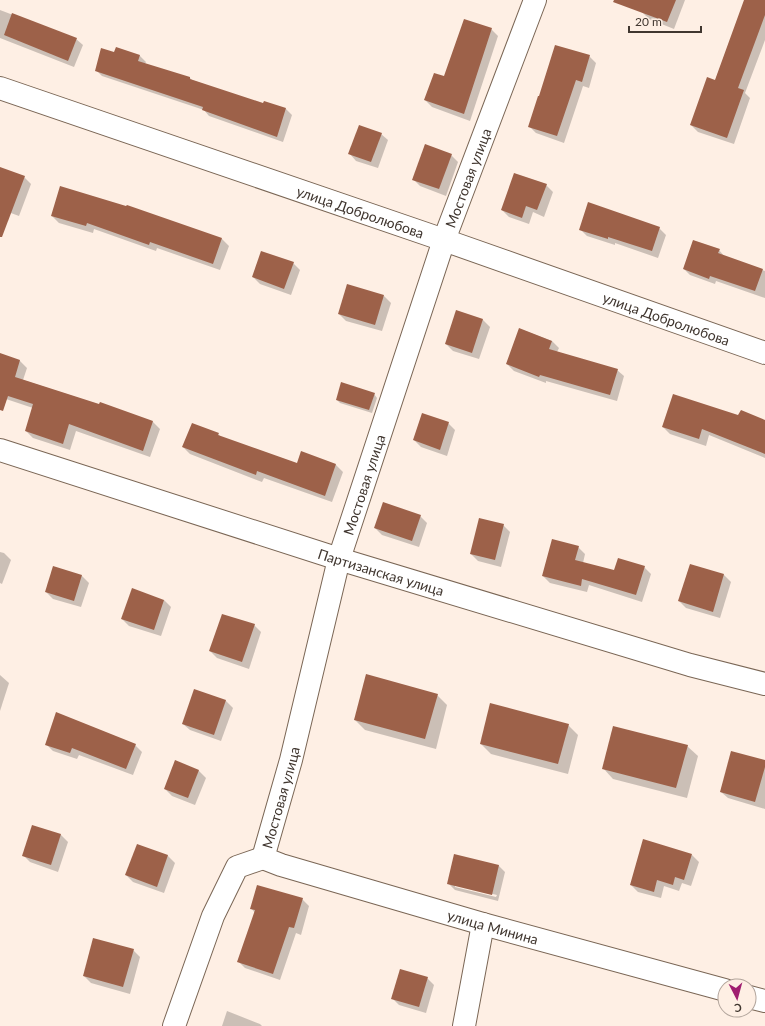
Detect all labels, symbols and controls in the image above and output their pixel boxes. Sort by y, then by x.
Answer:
scale bar [629,8,701,34]
text: 20 m [635,14,662,29]
street label: Мостовая улица [441,126,494,230]
street label: улица Добролюбова [295,182,426,241]
street label: улица Добролюбова [601,288,732,348]
street label: Мостовая улица [339,432,388,537]
street label: Партизанская улица [316,544,446,599]
street label: Мостовая улица [258,745,302,850]
street label: улица Минина [446,906,540,947]
north arrow [717,978,757,1018]
text: С [733,1002,742,1015]

